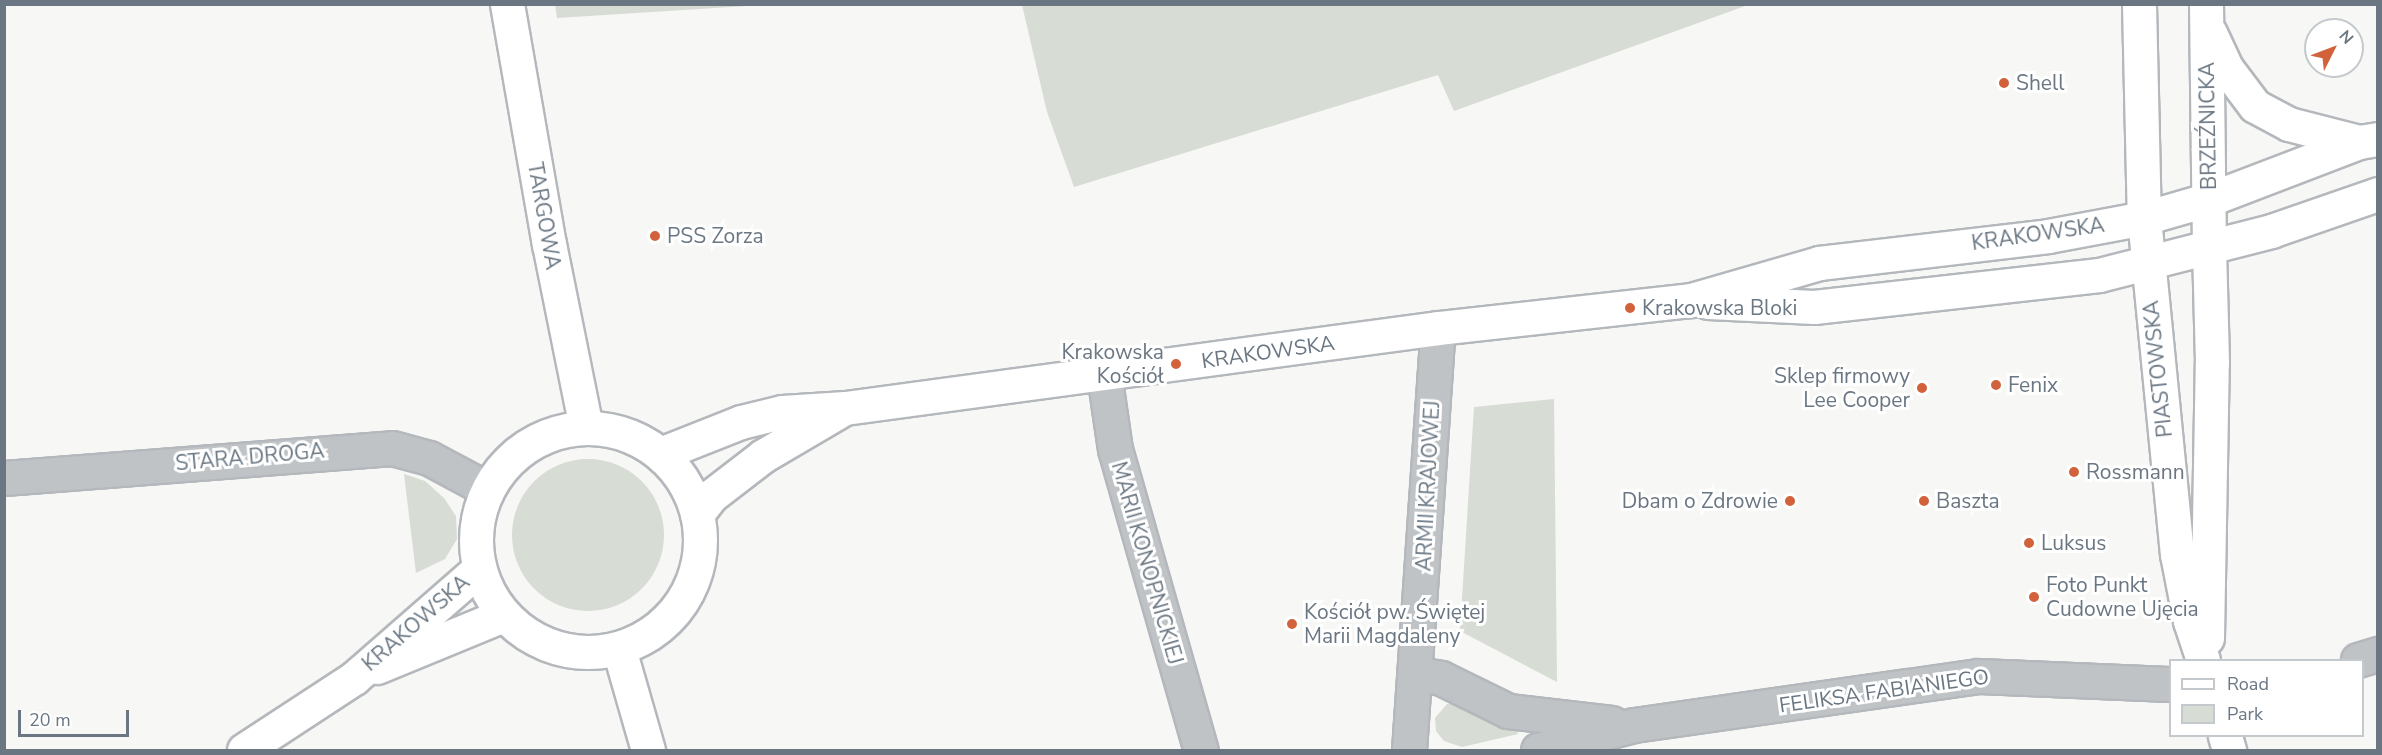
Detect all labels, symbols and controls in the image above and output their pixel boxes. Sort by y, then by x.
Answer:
north arrow [2304,18,2364,78]
text: N [2334,25,2358,49]
street label: BRZEŹNICKA [2194,62,2222,190]
place label: Shell [2016,70,2064,96]
marker: Shell [1997,76,2011,90]
street label: TARGOWA [522,160,566,272]
street label: KRAKOWSKA [1970,212,2106,256]
place label: PSS Zorza [667,223,764,249]
marker: PSS Zorza [648,229,662,243]
place label: Krakowska Bloki [1642,295,1797,321]
street label: PIASTOWSKA [2138,299,2178,439]
marker: Krakowska Bloki [1623,301,1637,315]
street label: KRAKOWSKA [1200,330,1336,374]
place label: Krakowska Kościół [1061,339,1164,389]
marker: Krakowska Kościół [1169,357,1183,371]
place label: Sklep firmowy Lee Cooper [1774,363,1910,413]
place label: Fenix [2008,372,2058,398]
marker: Fenix [1989,378,2003,392]
marker: Sklep firmowy Lee Cooper [1915,381,1929,395]
street label: ARMII KRAJOWEJ [1411,400,1445,572]
street label: STARA DROGA [174,438,326,476]
street label: MARII KONOPNICKIEJ [1106,459,1188,667]
place label: Rossmann [2086,459,2185,485]
marker: Rossmann [2067,465,2081,479]
place label: Dbam o Zdrowie [1622,488,1778,514]
place label: Baszta [1936,488,2000,514]
marker: Dbam o Zdrowie [1783,494,1797,508]
marker: Baszta [1917,494,1931,508]
place label: Luksus [2041,530,2106,556]
marker: Luksus [2022,536,2036,550]
street label: KRAKOWSKA [357,569,475,677]
place label: Foto Punkt Cudowne Ujęcia [2046,572,2199,622]
marker: Foto Punkt Cudowne Ujęcia [2027,590,2041,604]
place label: Kościół pw. Świętej Marii Magdaleny [1304,599,1485,649]
marker: Kościół pw. Świętej Marii Magdaleny [1285,617,1299,631]
legend [2169,659,2364,737]
street label: FELIKSA FABIANIEGO [1777,664,1991,718]
text: Road [2227,672,2269,696]
scale bar [21,698,132,736]
text: Park [2227,702,2263,726]
text: 20 m [29,708,71,732]

